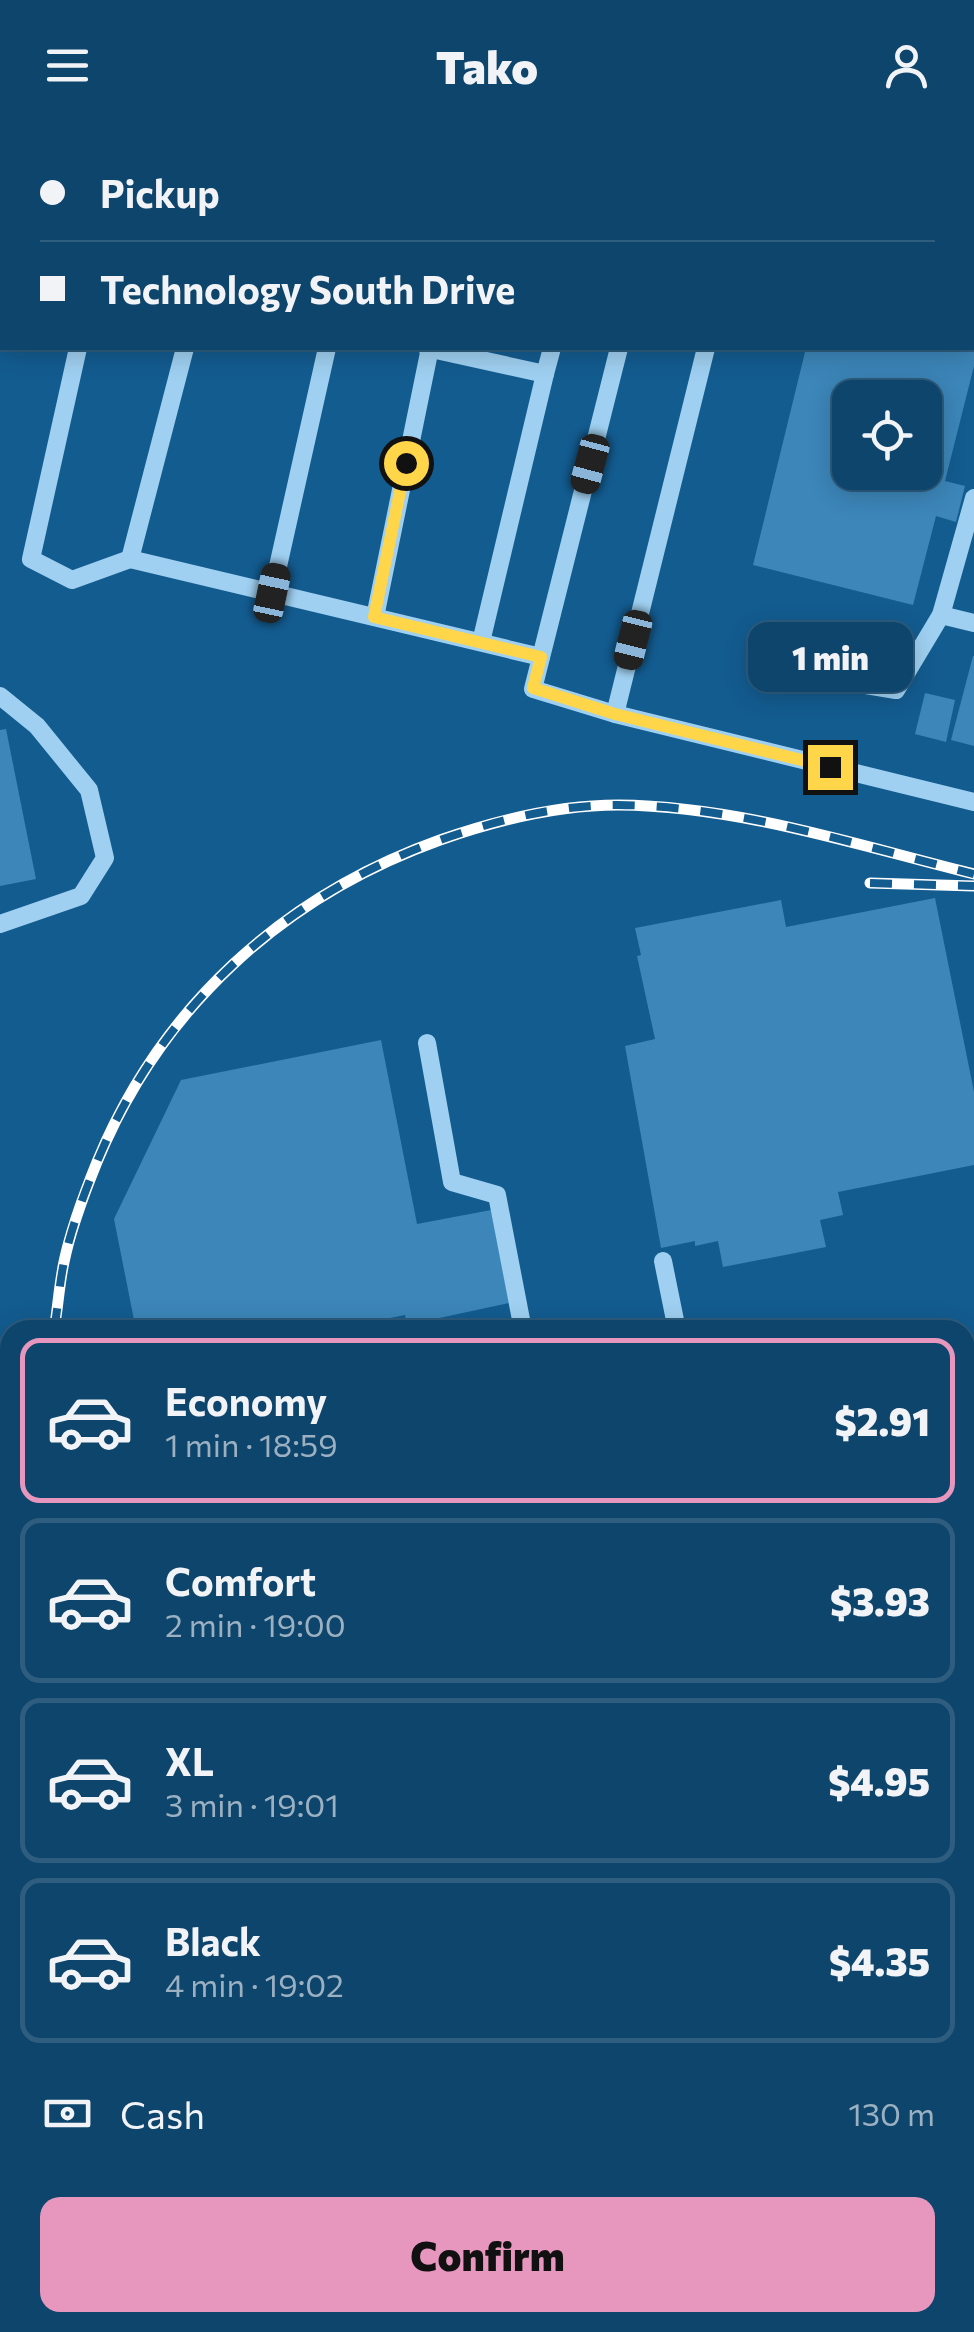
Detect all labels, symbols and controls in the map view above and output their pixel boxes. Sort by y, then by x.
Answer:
icon: menu [40,38,95,93]
text: Tako [436,38,538,93]
icon: person [879,38,934,93]
text: Pickup [100,169,220,216]
text: Technology South Drive [100,265,515,312]
map controls [832,380,942,490]
button: locate [832,380,942,490]
car [568,431,612,497]
route start [384,441,429,486]
car [251,561,293,625]
car [611,607,655,673]
callout: 1 min [748,622,912,692]
text: 1 min [792,637,869,677]
route end [808,745,853,790]
icon: car [45,1376,135,1466]
text: Economy [165,1377,327,1424]
text: $2.91 [834,1397,930,1444]
text: 1 min · 18:59 [165,1424,338,1464]
icon: car [45,1556,135,1646]
text: Comfort [165,1557,316,1604]
text: $3.93 [830,1577,930,1624]
text: 2 min · 19:00 [165,1604,346,1644]
icon: car [45,1736,135,1826]
text: XL [165,1737,214,1784]
text: $4.95 [828,1757,930,1804]
text: 3 min · 19:01 [165,1784,339,1824]
icon: car [45,1916,135,2006]
text: Black [165,1917,261,1964]
text: $4.35 [829,1937,930,1984]
text: 4 min · 19:02 [165,1964,344,2004]
icon: cash [40,2086,95,2141]
text: Cash [120,2090,205,2137]
text: 130 m [848,2093,935,2133]
button: Confirm [40,2197,935,2312]

